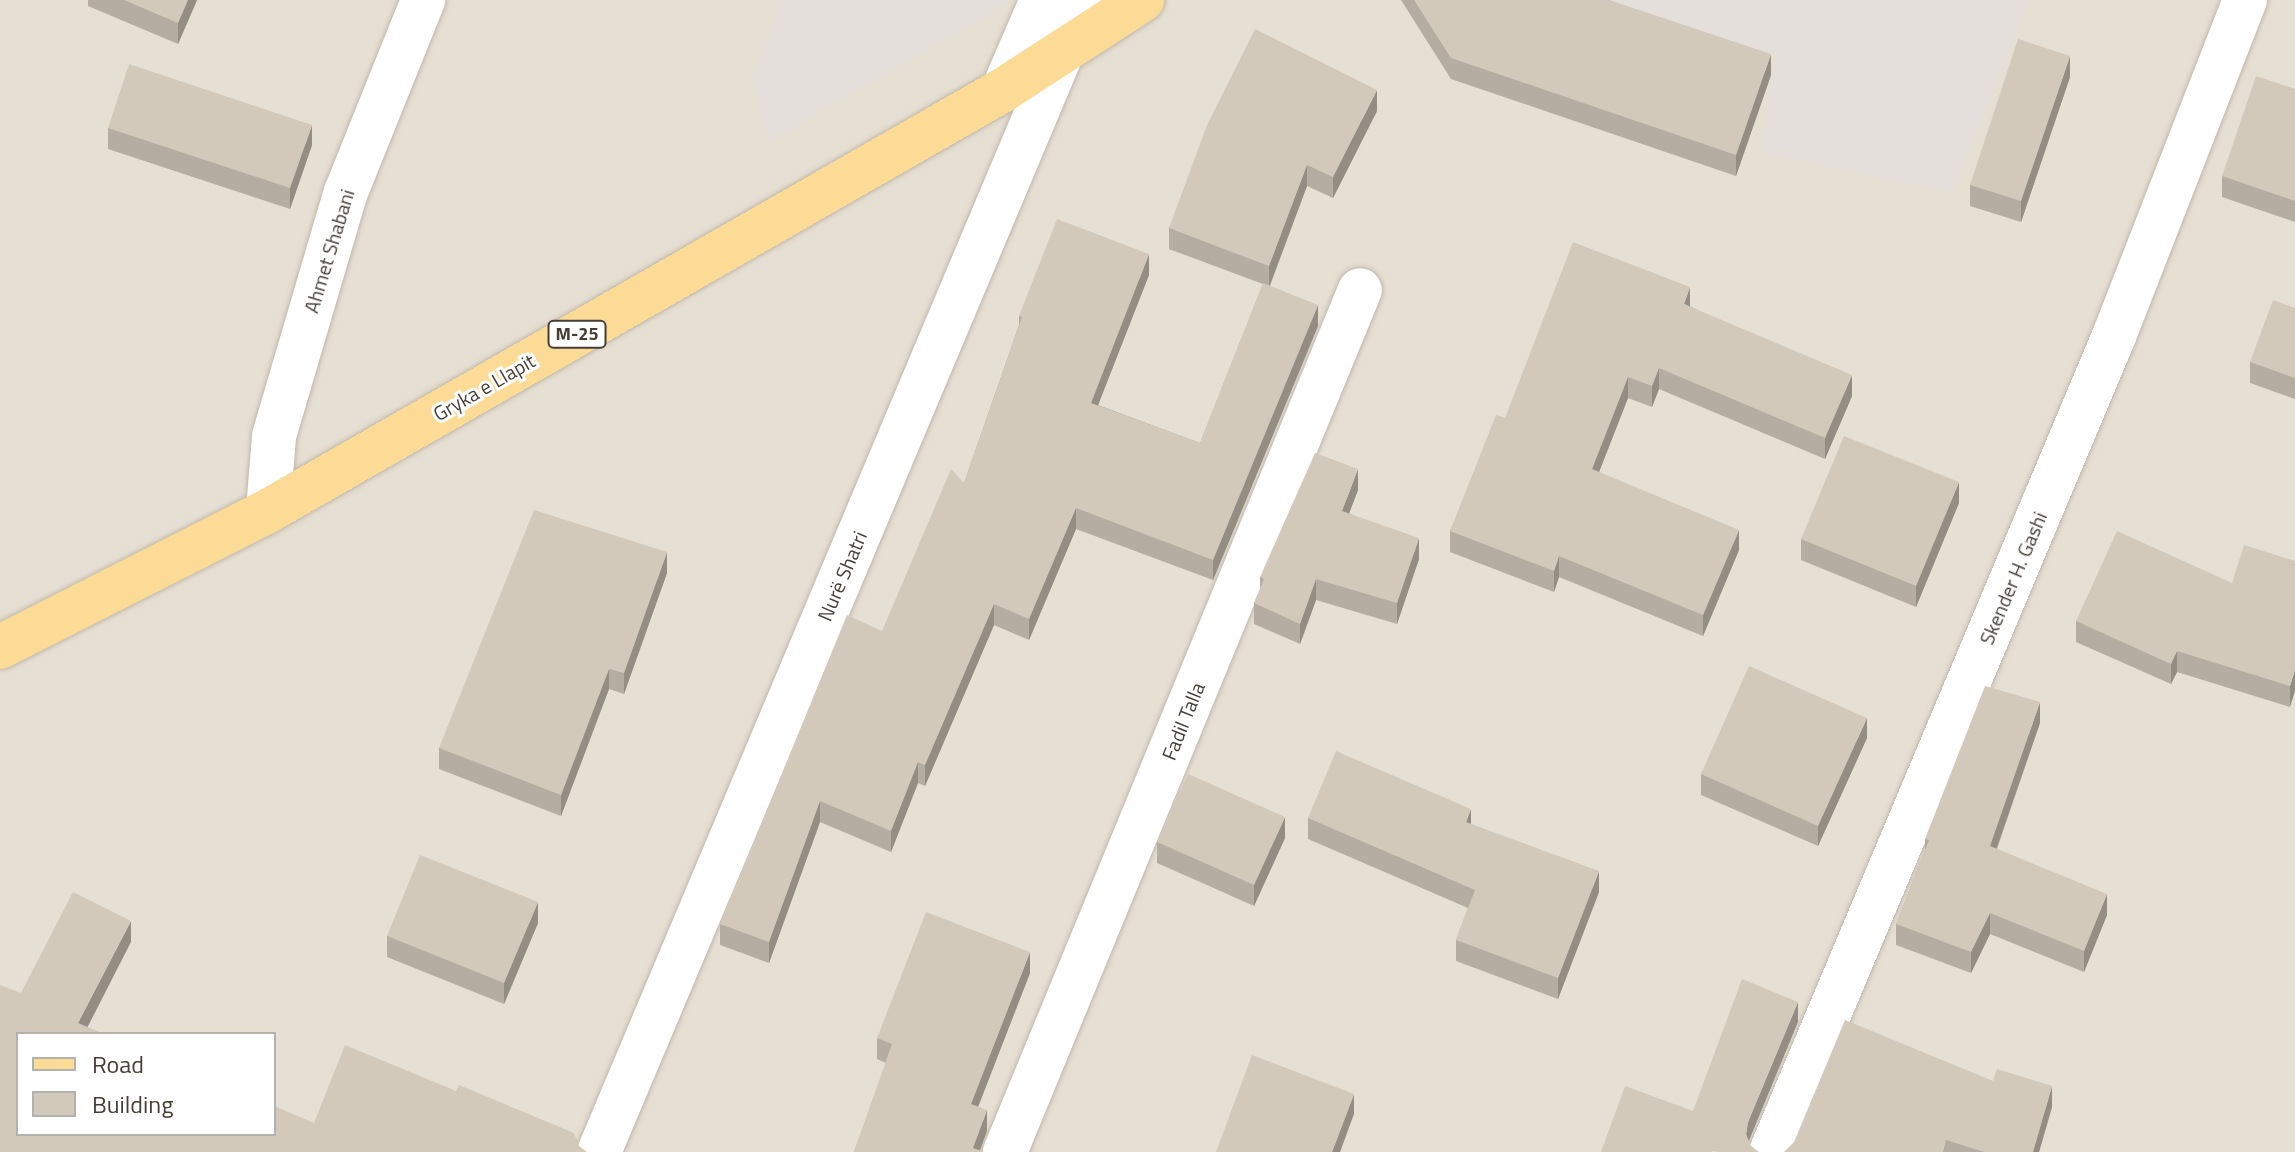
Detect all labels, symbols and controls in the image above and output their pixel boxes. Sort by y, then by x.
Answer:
street label: Ahmet Shabani [299,186,359,316]
road number: M-25 [547,320,607,348]
street label: Gryka e Llapit [429,348,539,426]
street label: Skender H. Gashi [1974,508,2052,648]
street label: Nurë Shatri [812,527,872,625]
street label: Fadil Talla [1157,679,1209,763]
legend [16,1032,276,1136]
text: Road [92,1046,144,1082]
text: Building [92,1086,174,1122]

